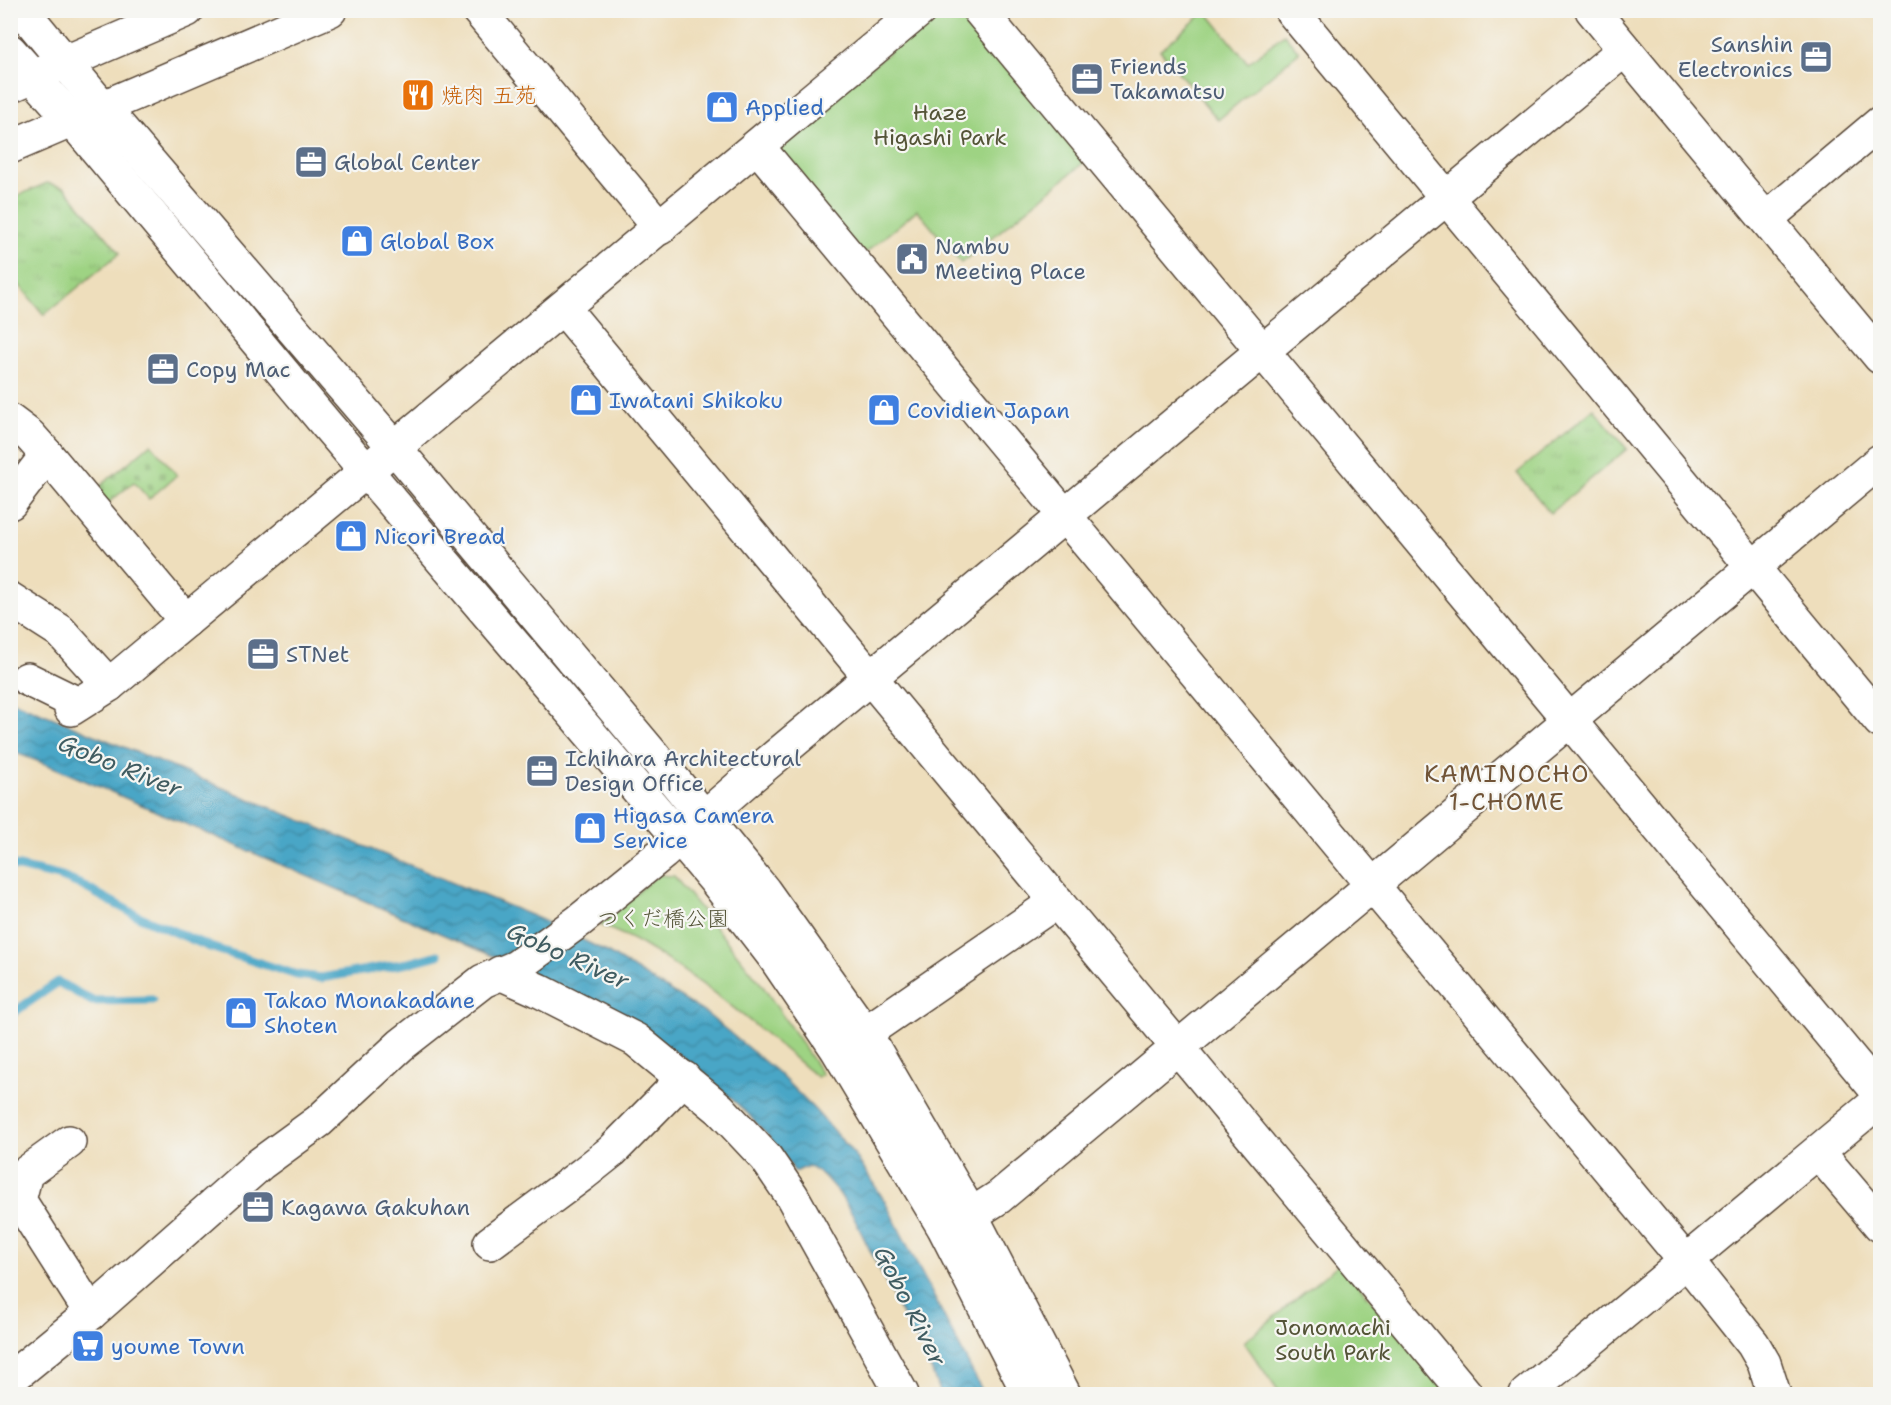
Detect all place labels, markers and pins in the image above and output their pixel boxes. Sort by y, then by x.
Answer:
place label: Sanshin Electronics [1678,30,1793,84]
office icon: Sanshin Electronics [1798,39,1834,75]
place label: Friends Takamatsu [1110,52,1225,106]
office icon: Friends Takamatsu [1069,61,1105,97]
restaurant icon: 焼肉 五苑 [400,77,436,113]
place label: 焼肉 五苑 [441,81,537,110]
shop icon: Applied [704,89,740,125]
place label: Applied [745,93,824,122]
office icon: Global Center [293,144,329,180]
place label: Global Center [334,148,481,177]
shop icon: Global Box [339,223,375,259]
place label: Global Box [380,227,494,256]
place label: Nambu Meeting Place [935,232,1086,286]
public building icon: Nambu Meeting Place [894,241,930,277]
office icon: Copy Mac [145,351,181,387]
place label: Copy Mac [186,355,291,384]
shop icon: Iwatani Shikoku [568,382,604,418]
place label: Iwatani Shikoku [609,386,783,415]
shop icon: Covidien Japan [866,392,902,428]
place label: Covidien Japan [907,396,1070,425]
shop icon: Nicori Bread [333,518,369,554]
place label: Nicori Bread [374,522,505,551]
office icon: STNet [245,636,281,672]
place label: STNet [286,640,349,669]
place label: Ichihara Architectural Design Office [565,744,801,798]
office icon: Ichihara Architectural Design Office [524,753,560,789]
place label: Higasa Camera Service [613,801,774,855]
shop icon: Higasa Camera Service [572,810,608,846]
place label: Takao Monakadane Shoten [264,986,475,1040]
shop icon: Takao Monakadane Shoten [223,995,259,1031]
office icon: Kagawa Gakuhan [240,1189,276,1225]
place label: Kagawa Gakuhan [281,1193,470,1222]
supermarket icon: youme Town [70,1328,106,1364]
place label: youme Town [111,1332,245,1361]

